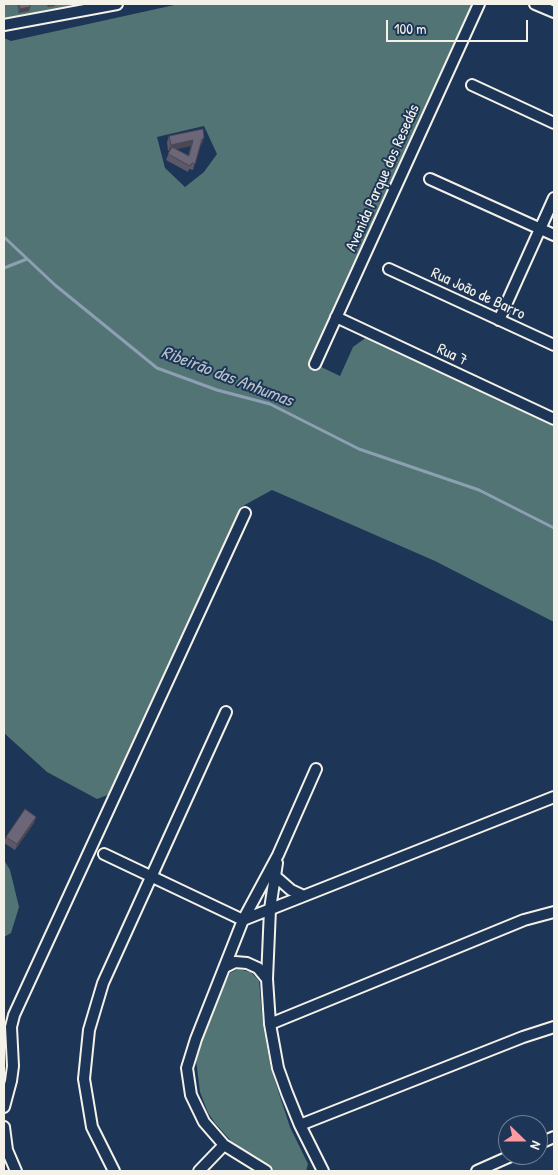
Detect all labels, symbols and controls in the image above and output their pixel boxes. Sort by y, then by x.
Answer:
scale bar [388,10,530,42]
text: 100 m [394,18,427,39]
street label: Avenida Parque dos Resedás [342,102,424,254]
street label: Rua João de Barro [428,264,528,324]
street label: Rua 7 [434,340,470,370]
water label: Ribeirão das Anhumas [158,342,296,412]
north arrow [498,1115,548,1165]
text: N [526,1138,547,1152]

